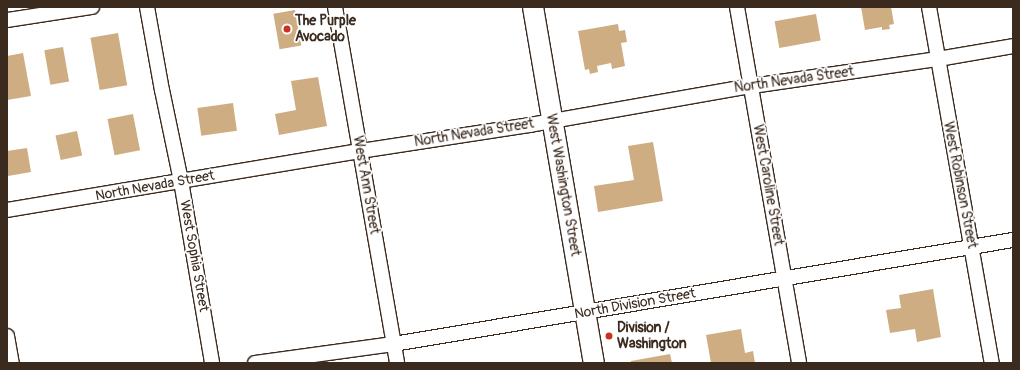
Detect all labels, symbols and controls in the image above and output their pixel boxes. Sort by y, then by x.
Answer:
place label: The Purple Avocado [295,13,356,46]
marker: The Purple Avocado [282,24,292,34]
street label: North Nevada Street [733,63,855,97]
street label: West Washington Street [542,112,584,258]
street label: North Nevada Street [413,115,535,151]
street label: West Robinson Street [939,120,981,250]
street label: West Caroline Street [749,123,787,247]
street label: West Ann Street [349,134,383,236]
street label: North Nevada Street [94,167,216,205]
street label: West Sophia Street [176,199,212,313]
street label: North Division Street [573,285,697,323]
place label: Division / Washington [617,320,687,352]
marker: Division / Washington [604,331,614,341]

